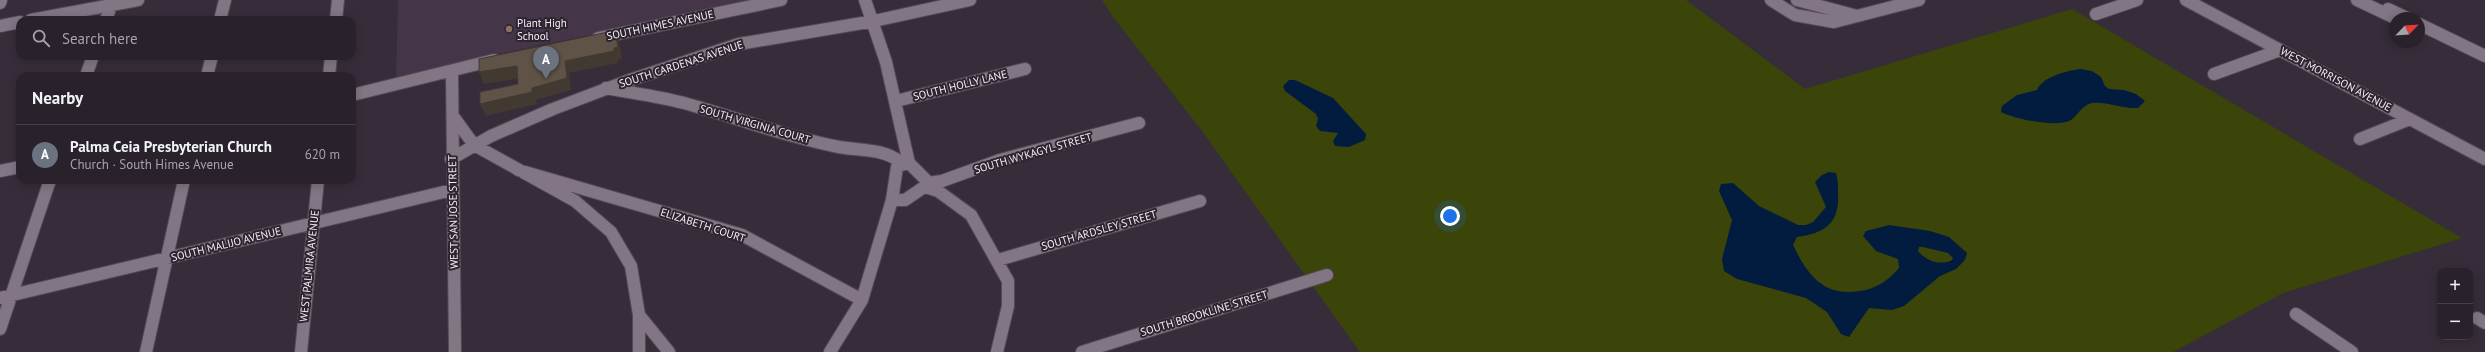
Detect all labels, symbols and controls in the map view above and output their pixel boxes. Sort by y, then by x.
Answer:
street label: SOUTH HIMES AVENUE [605,7,715,43]
north arrow [2389,12,2425,48]
search box [16,16,356,60]
place label: Plant High School [517,16,567,43]
marker: Plant High School [504,24,514,34]
icon: search [30,27,52,49]
text: Search here [62,29,138,48]
street label: SOUTH CARDENAS AVENUE [617,37,745,91]
street label: WEST MORRISON AVENUE [2278,44,2394,114]
pin: A [533,46,559,79]
street label: SOUTH HOLLY LANE [912,67,1009,103]
text: Nearby [32,87,83,109]
street label: SOUTH VIRGINIA COURT [698,102,812,146]
street label: SOUTH WYKAGYL STREET [972,129,1094,177]
text: Palma Ceia Presbyterian Church [70,137,272,156]
text: A [41,146,49,163]
text: 620 m [305,146,340,163]
street label: WEST SAN JOSE STREET [445,155,461,269]
text: Church · South Himes Avenue [70,156,234,173]
street label: ELIZABETH COURT [659,205,747,245]
your location [1440,206,1460,226]
street label: SOUTH ARDSLEY STREET [1040,207,1158,253]
street label: WEST PALMIRA AVENUE [296,209,322,323]
street label: SOUTH MALIJO AVENUE [170,224,283,264]
map controls [2437,268,2473,340]
button: + [2437,268,2473,304]
street label: SOUTH BROOKLINE STREET [1138,287,1270,339]
button: − [2437,304,2473,340]

